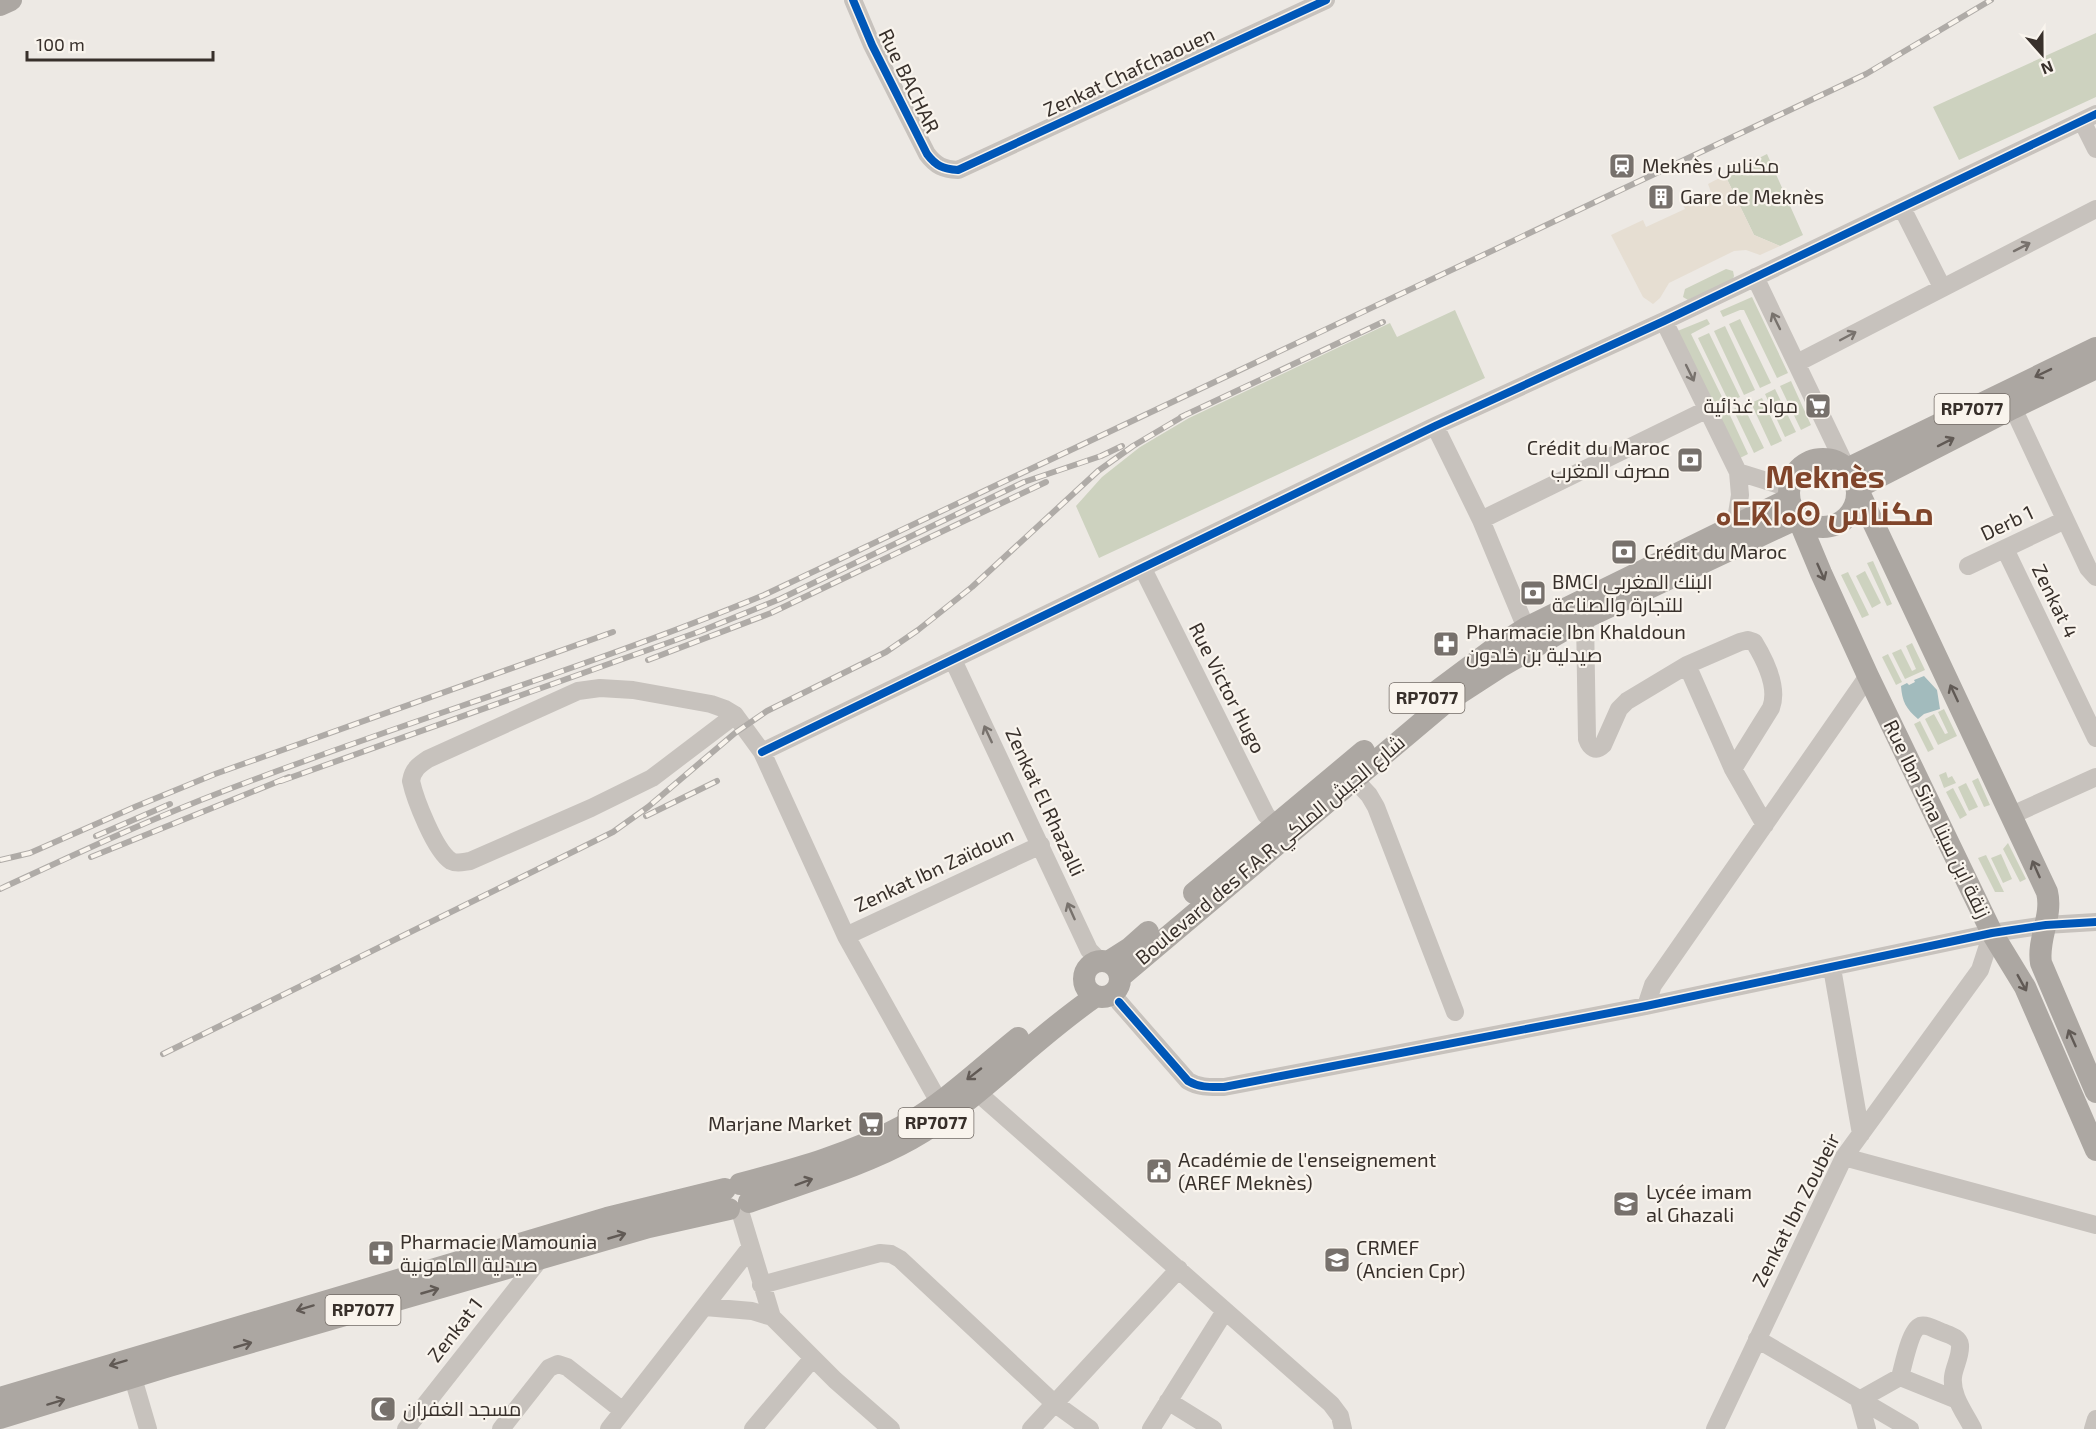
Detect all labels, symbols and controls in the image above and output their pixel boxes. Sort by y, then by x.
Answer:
street label: Zenkat Chafchaouen [1039,21,1218,121]
scale bar [27,24,213,62]
street label: Rue BACHAR [874,24,946,137]
north arrow [2012,24,2072,84]
text: 100 m [36,33,85,55]
text: N [2039,58,2056,79]
station icon: Meknès مكناس [1607,151,1637,181]
place label: Meknès مكناس [1642,153,1779,179]
building icon: Gare de Meknès [1646,182,1676,212]
place label: Gare de Meknès [1680,184,1824,208]
one-way arrow [2012,241,2030,252]
one-way arrow [1770,313,1782,331]
one-way arrow [1839,330,1857,341]
one-way arrow [1685,364,1697,382]
one-way arrow [2035,368,2053,380]
supermarket icon: مواد غذائية [1803,391,1833,421]
place label: مواد غذائية [1703,393,1798,418]
road number: RP7077 [1934,394,2010,424]
place label: Crédit du Maroc مصرف المغرب [1527,435,1670,483]
one-way arrow [1937,436,1955,447]
bank icon: Crédit du Maroc مصرف المغرب [1675,445,1705,475]
district label: Meknès ⴰⵎⴽⵏⴰⵙ مكناس [1716,456,1934,533]
street label: Derb 1 [1976,499,2037,545]
bank icon: Crédit du Maroc [1609,537,1639,567]
place label: Crédit du Maroc [1644,539,1787,563]
street label: Zenkat 4 [2028,560,2084,641]
one-way arrow [1816,563,1827,581]
place label: BMCI البنك المغربي للتجارة والصناعة [1552,569,1713,617]
bank icon: BMCI البنك المغربي للتجارة والصناعة [1518,578,1548,608]
street label: Rue Victor Hugo [1185,618,1271,757]
place label: Pharmacie Ibn Khaldoun صيدلية بن خلدون [1466,619,1686,668]
pharmacy icon: Pharmacie Ibn Khaldoun صيدلية بن خلدون [1431,629,1461,659]
road number: RP7077 [1390,683,1464,713]
one-way arrow [1947,684,1959,702]
street label: Rue Ibn Sina زنقة ابن سينا [1878,715,1996,923]
street label: Zenkat El Rhazalli [1001,724,1091,880]
one-way arrow [982,725,994,743]
street label: Boulevard des F.A.R شارع الجيش الملكي [1130,729,1412,973]
street label: Zenkat Ibn Zaïdoun [850,822,1017,916]
one-way arrow [2030,861,2042,879]
one-way arrow [1065,902,1076,920]
one-way arrow [2016,974,2028,991]
one-way arrow [2066,1030,2078,1048]
one-way arrow [966,1067,982,1080]
road number: RP7077 [898,1108,974,1138]
supermarket icon: Marjane Market [856,1109,886,1139]
place label: Marjane Market [708,1111,852,1135]
street label: Zenkat Ibn Zoubeir [1746,1129,1844,1290]
place label: Académie de l'enseignement (AREF Meknès) [1178,1147,1437,1194]
public building icon: Académie de l'enseignement (AREF Meknès) [1144,1156,1174,1186]
one-way arrow [794,1176,813,1187]
place label: Lycée imam al Ghazali [1646,1179,1752,1226]
school or university icon: Lycée imam al Ghazali [1611,1189,1641,1219]
place label: Pharmacie Mamounia صيدلية المامونية [400,1229,597,1277]
one-way arrow [607,1230,626,1241]
place label: CRMEF (Ancien Cpr) [1356,1235,1466,1282]
pharmacy icon: Pharmacie Mamounia صيدلية المامونية [366,1238,396,1268]
school or university icon: CRMEF (Ancien Cpr) [1322,1245,1352,1275]
one-way arrow [420,1285,439,1296]
street label: Zenkat 1 [422,1292,487,1366]
road number: RP7077 [326,1295,400,1325]
one-way arrow [296,1303,315,1314]
one-way arrow [233,1339,252,1350]
one-way arrow [109,1358,128,1369]
mosque icon: مسجد الغفران [368,1394,398,1424]
one-way arrow [46,1396,65,1407]
place label: مسجد الغفران [403,1396,521,1422]

